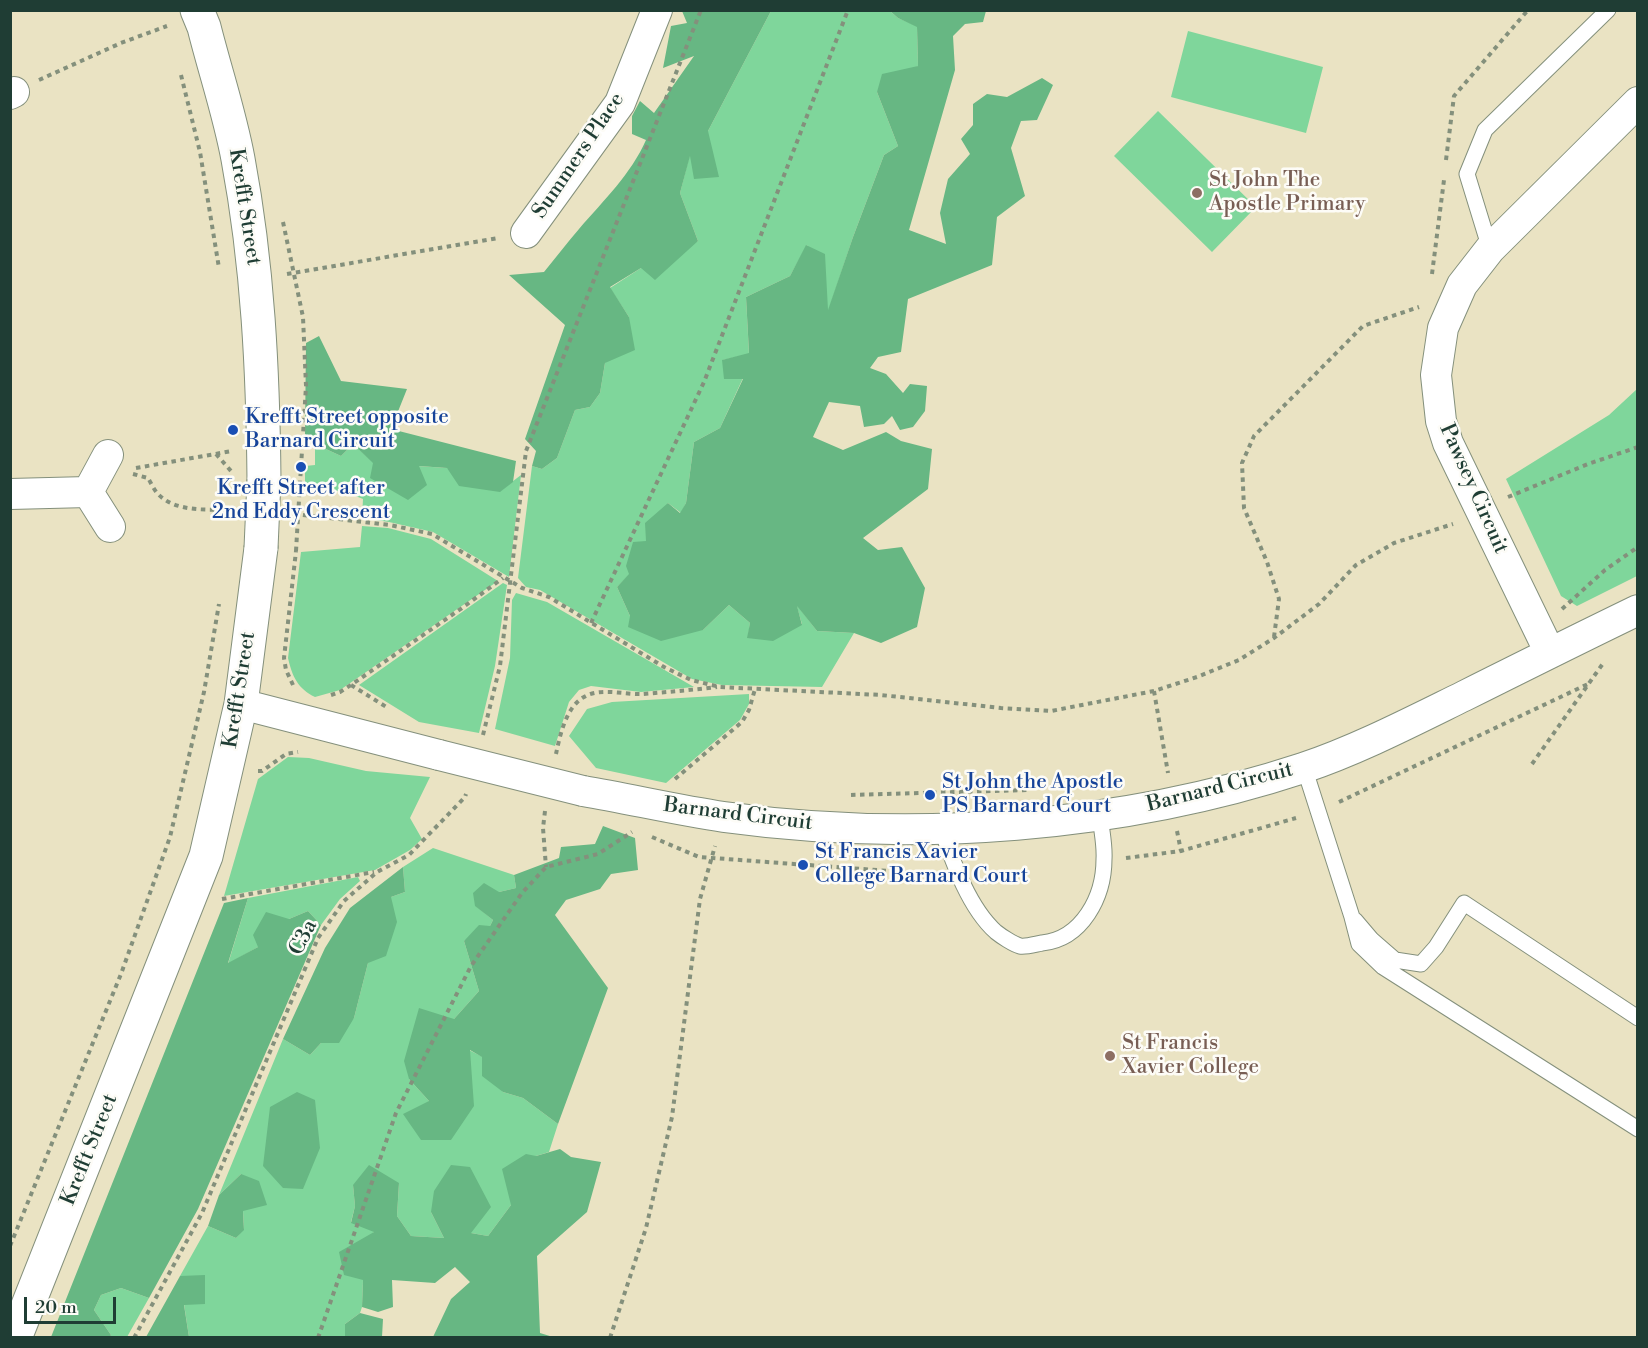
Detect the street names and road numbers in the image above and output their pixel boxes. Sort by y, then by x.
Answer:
street label: Summers Place [528,88,630,224]
street label: Krefft Street [222,147,266,267]
street label: Pawsey Circuit [1433,420,1513,558]
street label: Krefft Street [218,630,262,750]
street label: Barnard Circuit [1144,758,1296,818]
street label: Barnard Circuit [662,793,814,837]
street label: C3a [284,916,324,960]
street label: Krefft Street [56,1091,124,1209]

